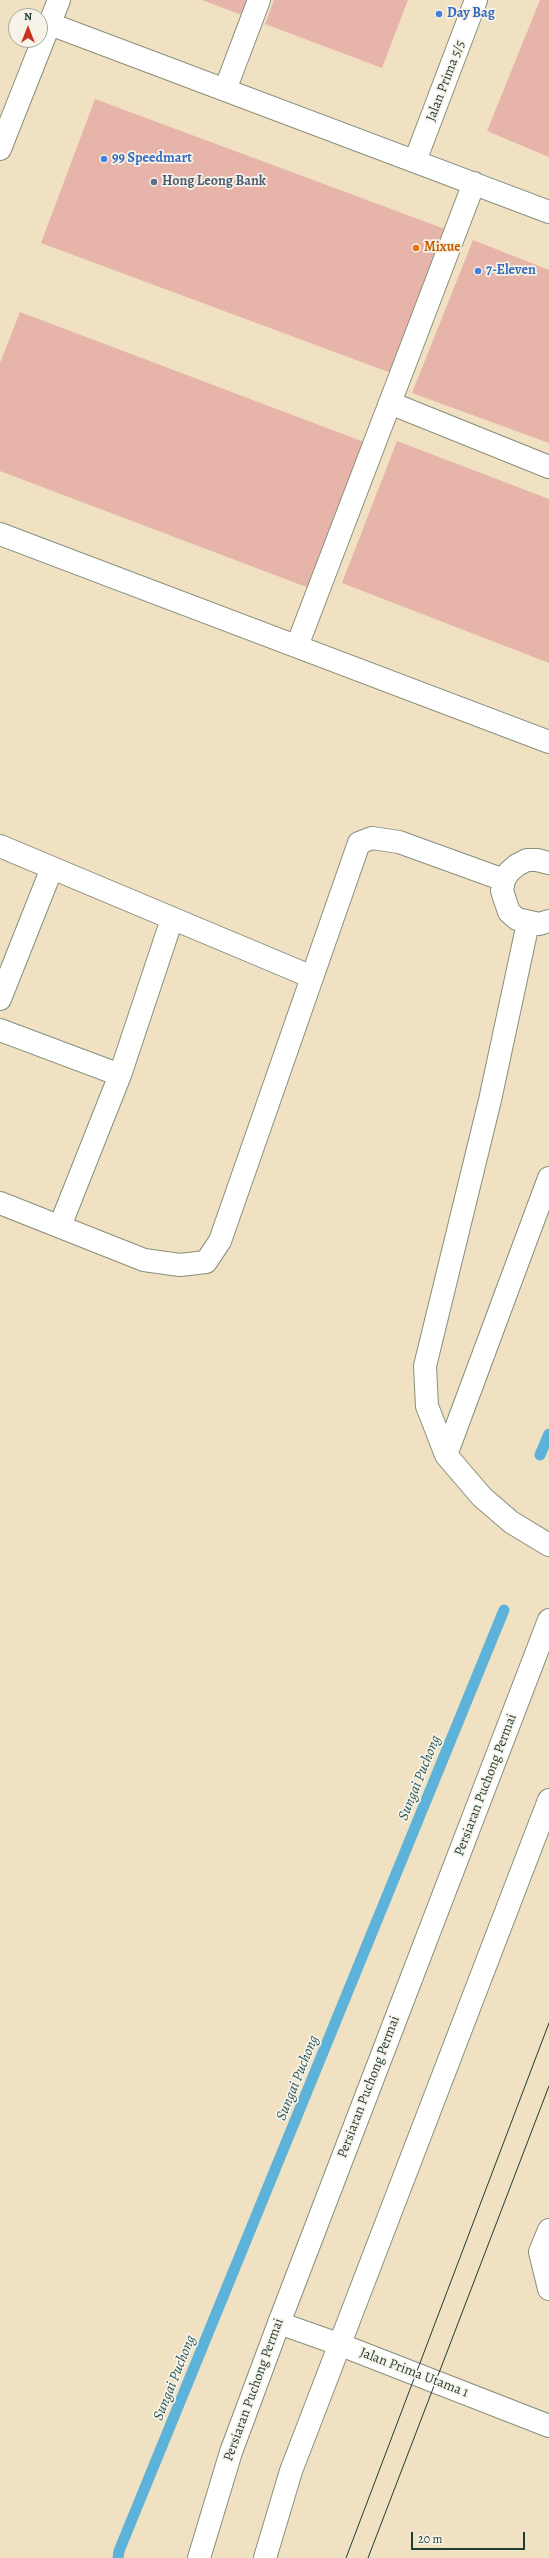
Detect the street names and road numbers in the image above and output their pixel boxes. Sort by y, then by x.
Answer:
street label: Jalan Prima 5/5 [423,38,469,124]
street label: Persiaran Puchong Permai [451,1712,521,1858]
street label: Persiaran Puchong Permai [334,2014,404,2160]
street label: Persiaran Puchong Permai [220,2316,288,2464]
street label: Jalan Prima Utama 1 [357,2344,471,2402]

